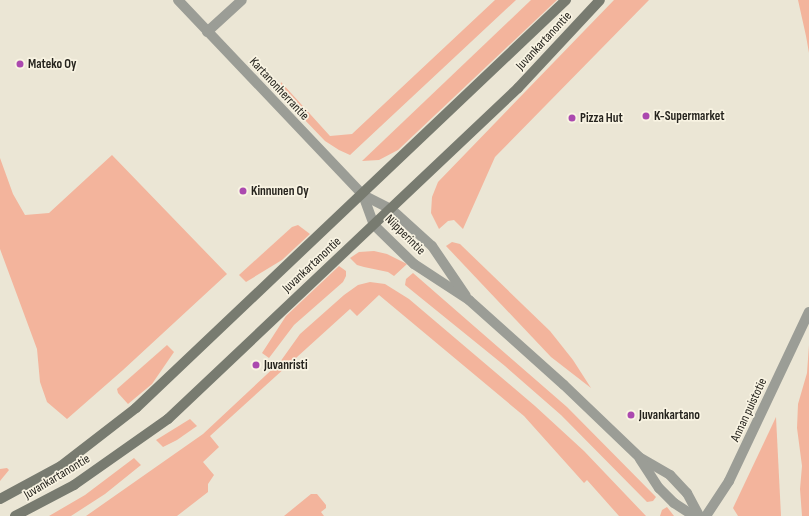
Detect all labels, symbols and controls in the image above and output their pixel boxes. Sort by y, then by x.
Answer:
street label: Juvankartanontie [513,8,575,74]
street label: Kartanonherrantie [246,54,312,124]
place label: Mateko Oy [28,56,76,72]
marker: Mateko Oy [15,59,25,69]
place label: K-Supermarket [654,108,724,124]
place label: Pizza Hut [580,110,623,126]
marker: K-Supermarket [641,111,651,121]
marker: Pizza Hut [567,113,577,123]
place label: Kinnunen Oy [251,183,309,199]
marker: Kinnunen Oy [238,186,248,196]
street label: Niipperintie [381,211,429,259]
street label: Juvankartanontie [279,234,345,296]
place label: Juvanristi [264,357,308,373]
marker: Juvanristi [251,360,261,370]
street label: Annan puistotie [727,376,771,444]
place label: Juvankartano [639,407,700,423]
marker: Juvankartano [626,410,636,420]
street label: Juvankartanontie [21,451,93,503]

